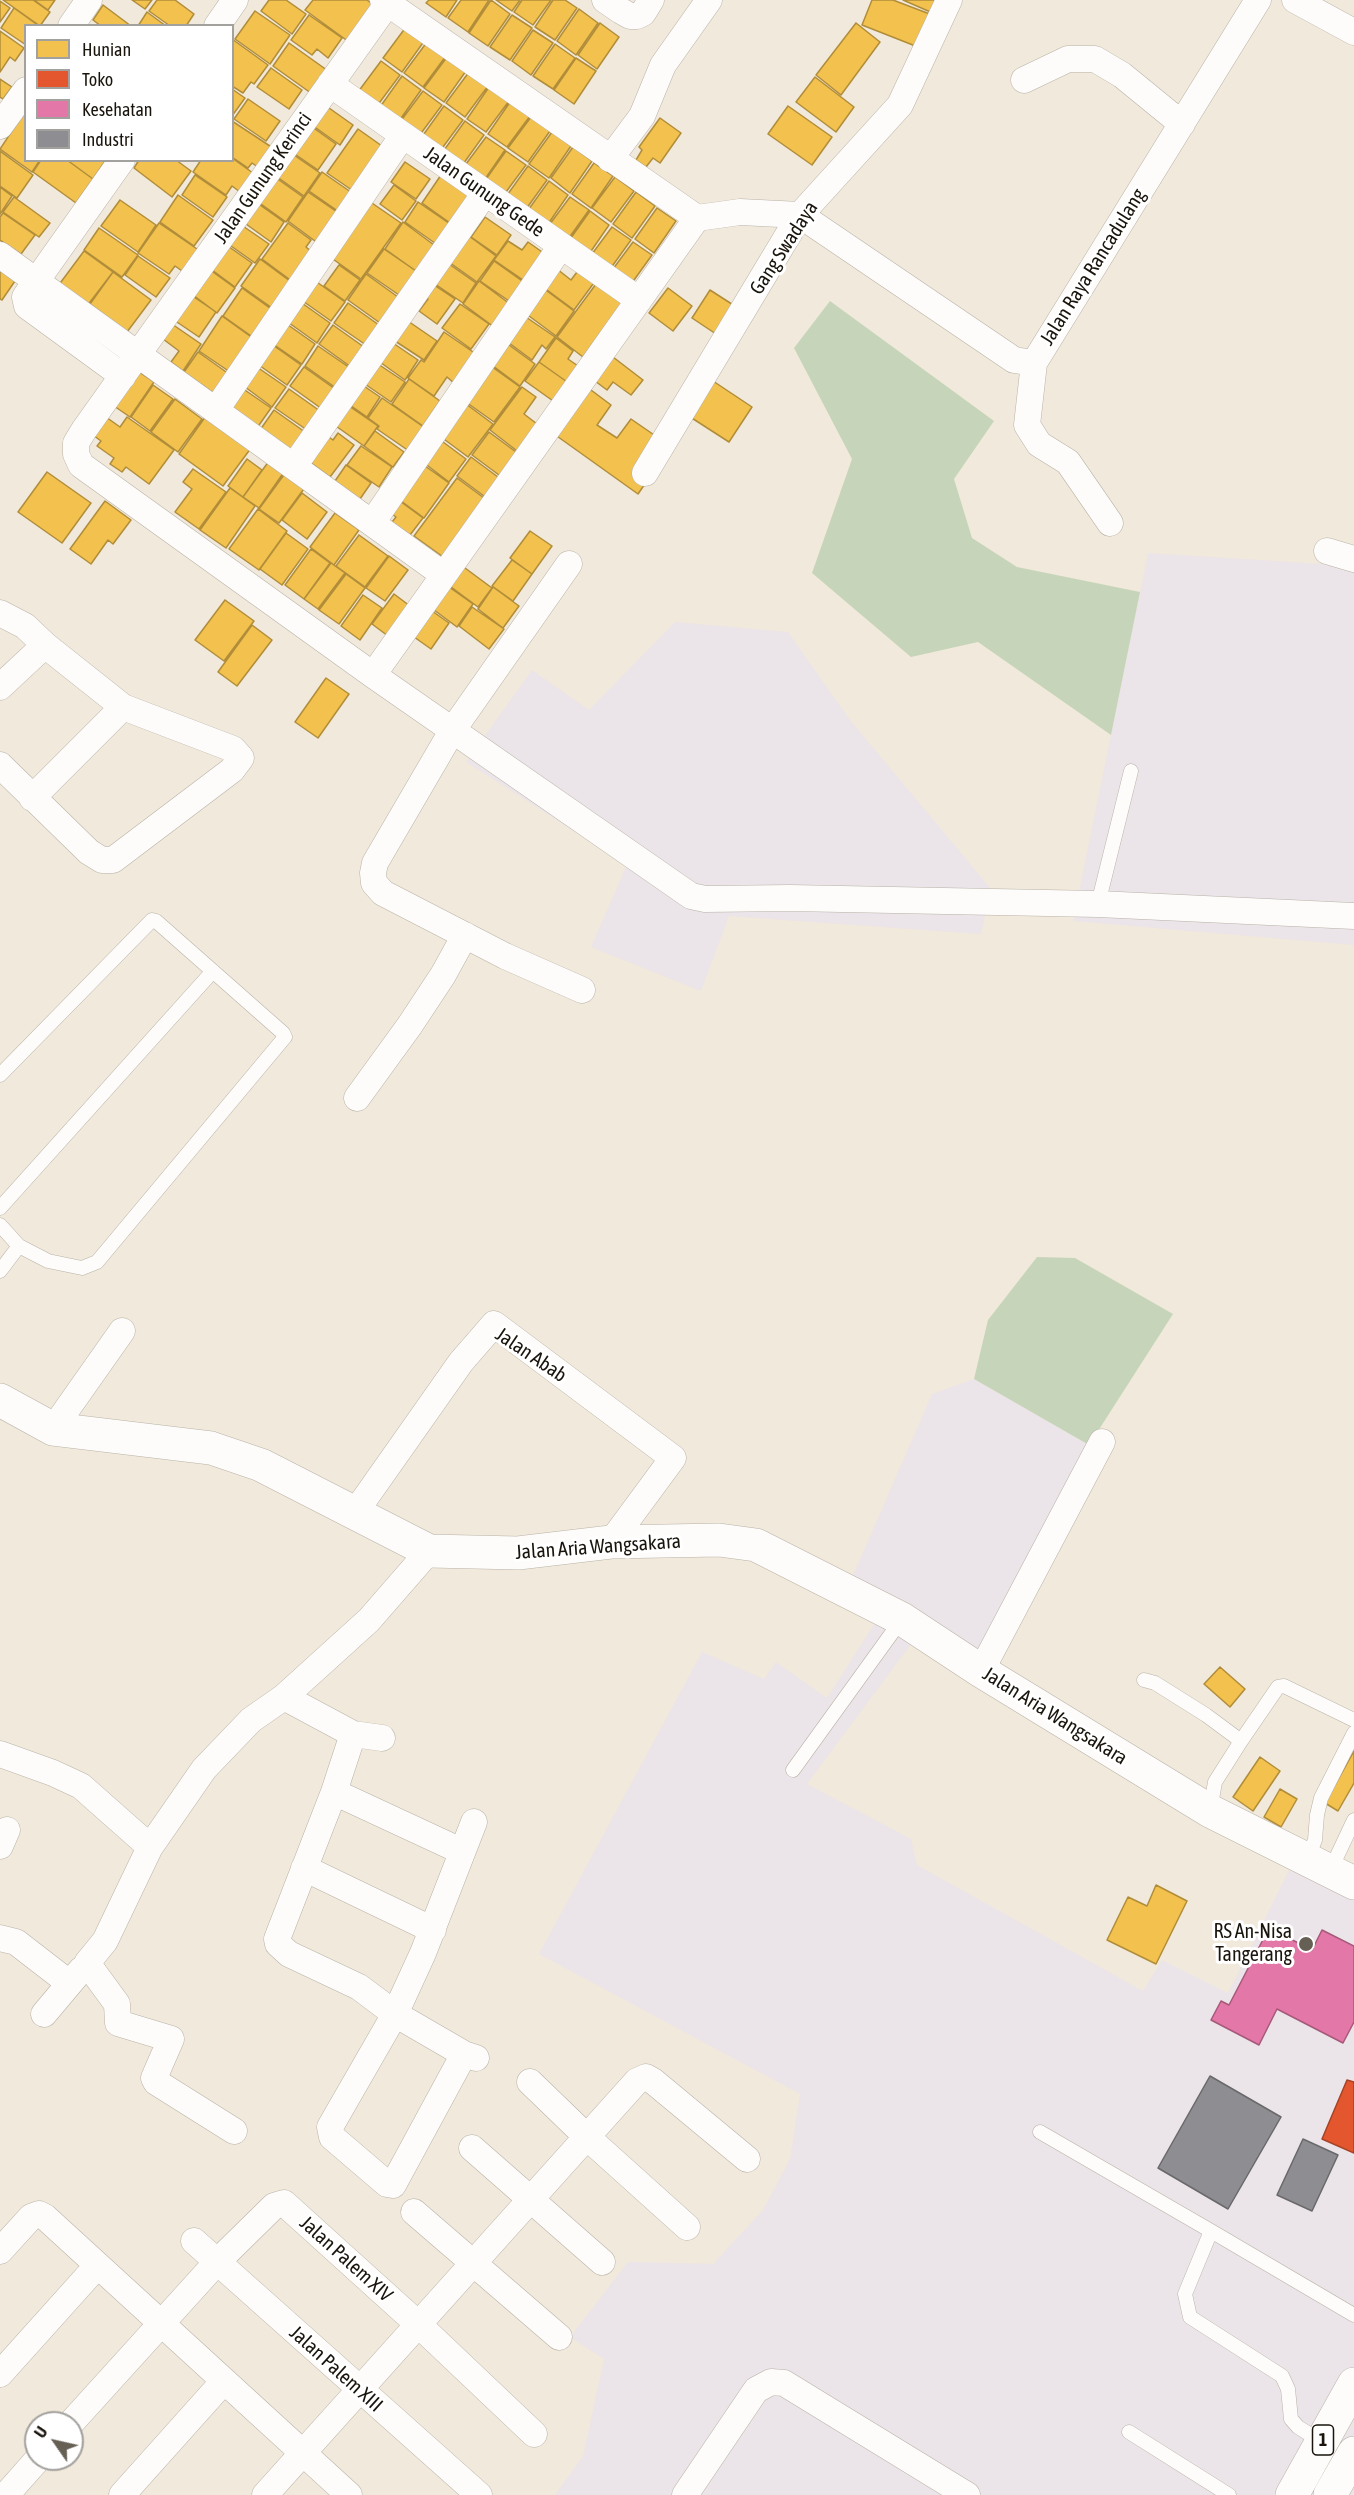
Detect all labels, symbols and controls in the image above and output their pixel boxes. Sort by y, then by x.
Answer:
legend [24,24,234,162]
text: Hunian [82,39,131,60]
text: Toko [82,69,113,90]
text: Kesehatan [82,99,153,120]
street label: Jalan Gunung Kerinci [209,108,317,248]
text: Industri [82,129,134,150]
street label: Jalan Gunung Gede [419,142,549,242]
street label: Jalan Raya Rancadulang [1035,184,1151,350]
street label: Gang Swadaya [745,197,823,299]
street label: Jalan Abab [491,1322,571,1388]
street label: Jalan Aria Wangsakara [514,1529,682,1565]
street label: Jalan Aria Wangsakara [978,1662,1132,1770]
place label: RS An-Nisa Tangerang [1214,1920,1292,1967]
marker: RS An-Nisa Tangerang [1297,1935,1315,1953]
street label: Jalan Palem XIV [295,2211,397,2307]
street label: Jalan Palem XIII [284,2321,388,2417]
north arrow [24,2411,84,2471]
text: U [31,2423,51,2441]
road number: 1 [1312,2425,1334,2455]

